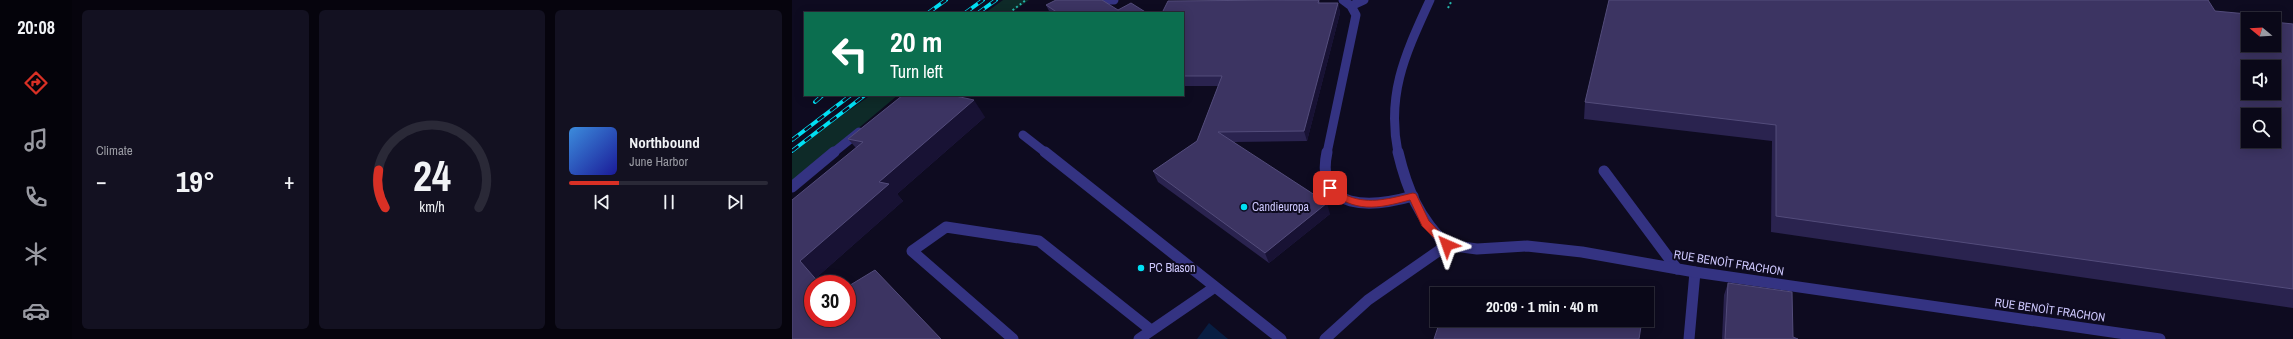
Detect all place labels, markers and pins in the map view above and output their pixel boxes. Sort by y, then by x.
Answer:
pin [1313,171,1347,205]
place label: Candieuropa [1252,199,1309,215]
marker: Candieuropa [1239,202,1249,212]
place label: PC Blason [1149,260,1196,276]
marker: PC Blason [1136,263,1146,273]

